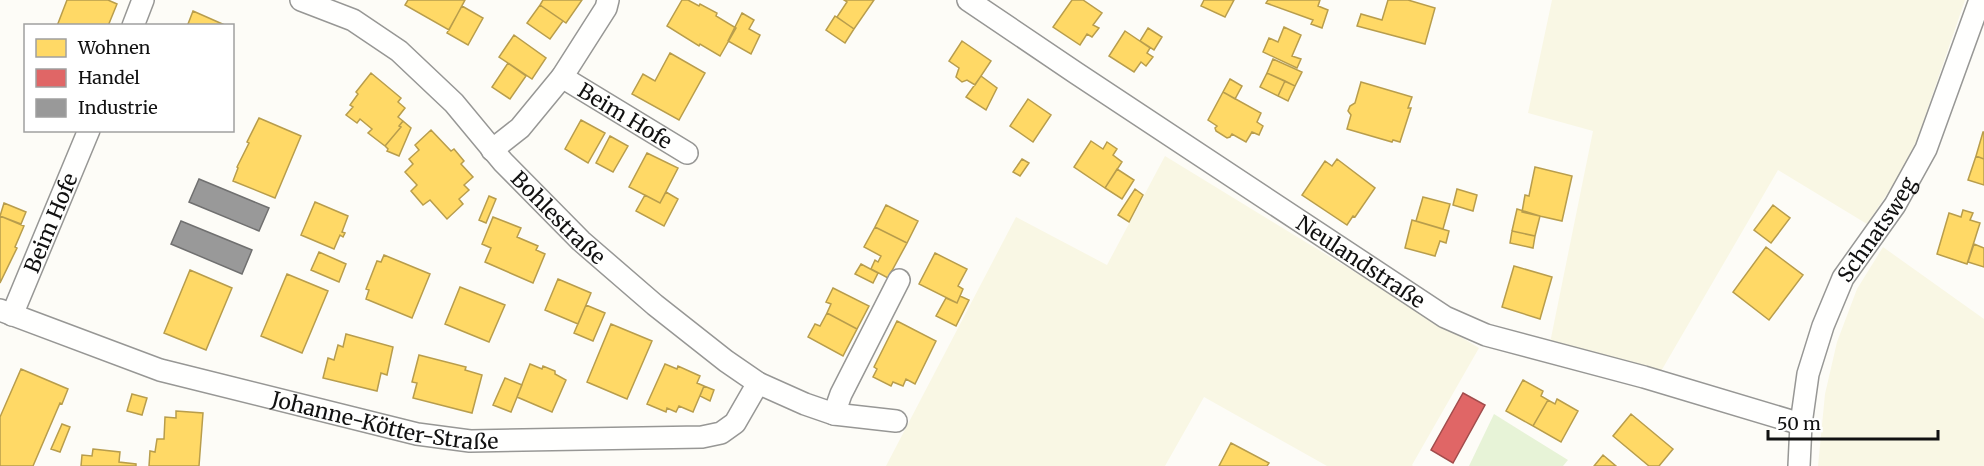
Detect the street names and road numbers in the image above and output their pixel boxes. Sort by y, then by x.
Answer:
street label: Beim Hofe [573,76,677,154]
street label: Bohlestraße [506,165,611,270]
street label: Beim Hofe [18,169,83,277]
street label: Schnatsweg [1831,172,1922,287]
street label: Neulandstraße [1291,209,1430,314]
street label: Johanne-Kötter-Straße [268,385,499,455]

